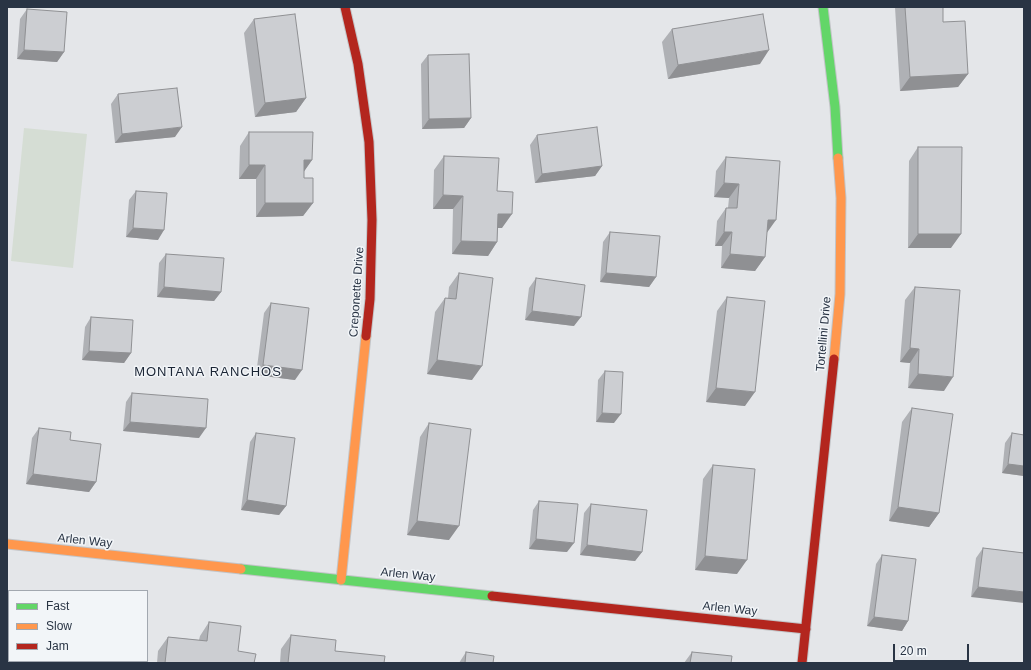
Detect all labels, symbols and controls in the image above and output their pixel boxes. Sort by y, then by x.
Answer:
street label: Creponette Drive [347,246,367,338]
street label: Tortellini Drive [814,296,834,372]
district label: MONTANA RANCHOS [134,364,282,380]
street label: Arlen Way [57,531,113,551]
street label: Arlen Way [380,565,436,585]
legend [8,590,148,662]
text: Fast [46,599,69,613]
street label: Arlen Way [702,599,758,619]
text: Slow [46,619,72,633]
scale bar [895,636,971,662]
text: Jam [46,639,69,653]
text: 20 m [900,644,927,658]

